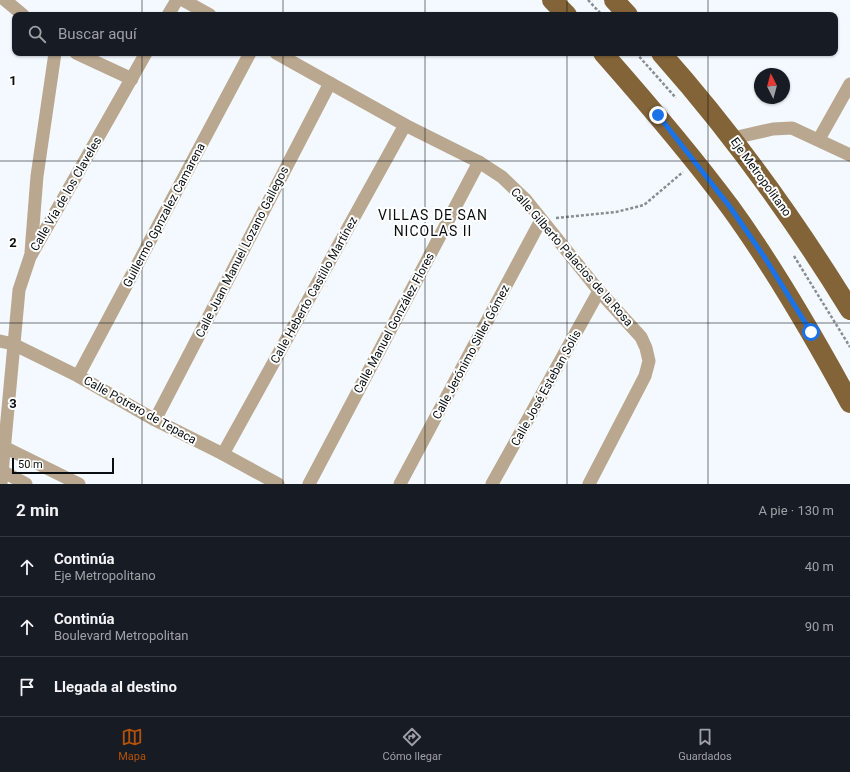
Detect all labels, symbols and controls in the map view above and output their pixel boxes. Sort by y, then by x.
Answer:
search box [12,12,838,56]
icon: search [26,23,48,45]
text: Buscar aquí [58,25,137,43]
north arrow [754,68,790,104]
text: 1 [9,73,17,88]
route end [649,106,667,124]
street label: Calle Vía de los Claveles [28,134,104,254]
street label: Eje Metropolitano [728,135,794,219]
street label: Guillermo Gpnzalez Camarena [120,140,208,290]
street label: Calle Juan Manuel Lozano Gallegos [193,164,291,340]
street label: Calle Gilberto Palacios de la Rosa [508,185,636,329]
district label: VILLAS DE SAN NICOLAS II [378,207,488,239]
street label: Calle Heberto Castillo Martínez [268,214,360,366]
text: 2 [9,235,17,250]
street label: Calle Manuel González Flores [351,250,437,396]
street label: Calle Jerónimo Siller Gómez [430,282,512,422]
route start [802,323,820,341]
street label: Calle José Esteban Solis [508,327,584,449]
street label: Calle Potrero de Tepaca [81,373,199,447]
text: 3 [9,396,17,411]
scale bar [12,456,114,475]
text: 50 m [18,458,43,471]
text: 2 min [16,500,59,520]
text: A pie · 130 m [759,503,834,518]
text: Continúa [54,550,115,568]
icon: ahead [16,556,38,578]
text: 40 m [805,559,834,574]
text: Eje Metropolitano [54,568,156,583]
text: Continúa [54,610,115,628]
icon: ahead [16,616,38,638]
text: 90 m [805,619,834,634]
text: Boulevard Metropolitan [54,628,189,643]
icon: arrive [16,676,38,698]
text: Llegada al destino [54,678,177,696]
tab: Mapa [118,726,146,763]
tab: Cómo llegar [383,726,442,763]
tab: Guardados [678,726,732,763]

